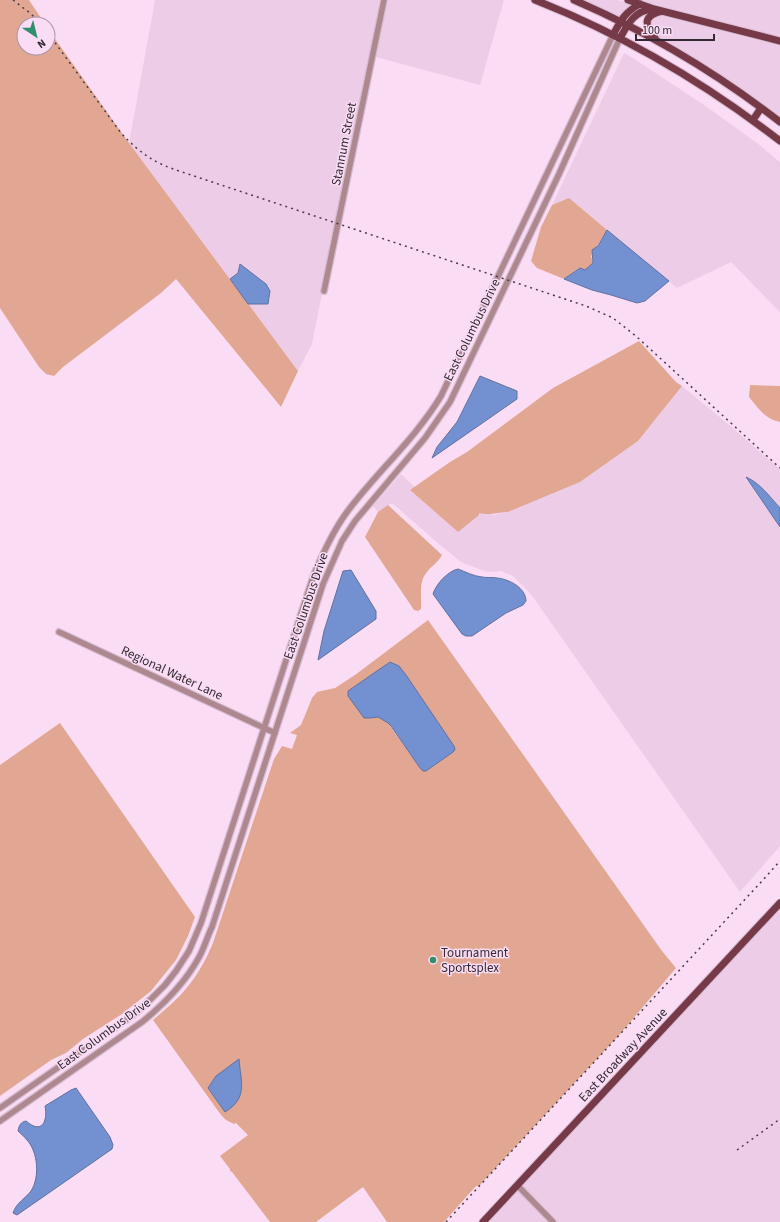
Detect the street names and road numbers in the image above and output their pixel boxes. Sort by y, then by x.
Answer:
street label: Stannum Street [327,100,361,187]
street label: East Columbus Drive [439,276,505,384]
street label: East Columbus Drive [279,550,333,662]
street label: Regional Water Lane [118,641,226,705]
street label: East Columbus Drive [54,994,154,1074]
street label: East Broadway Avenue [575,1004,671,1106]

